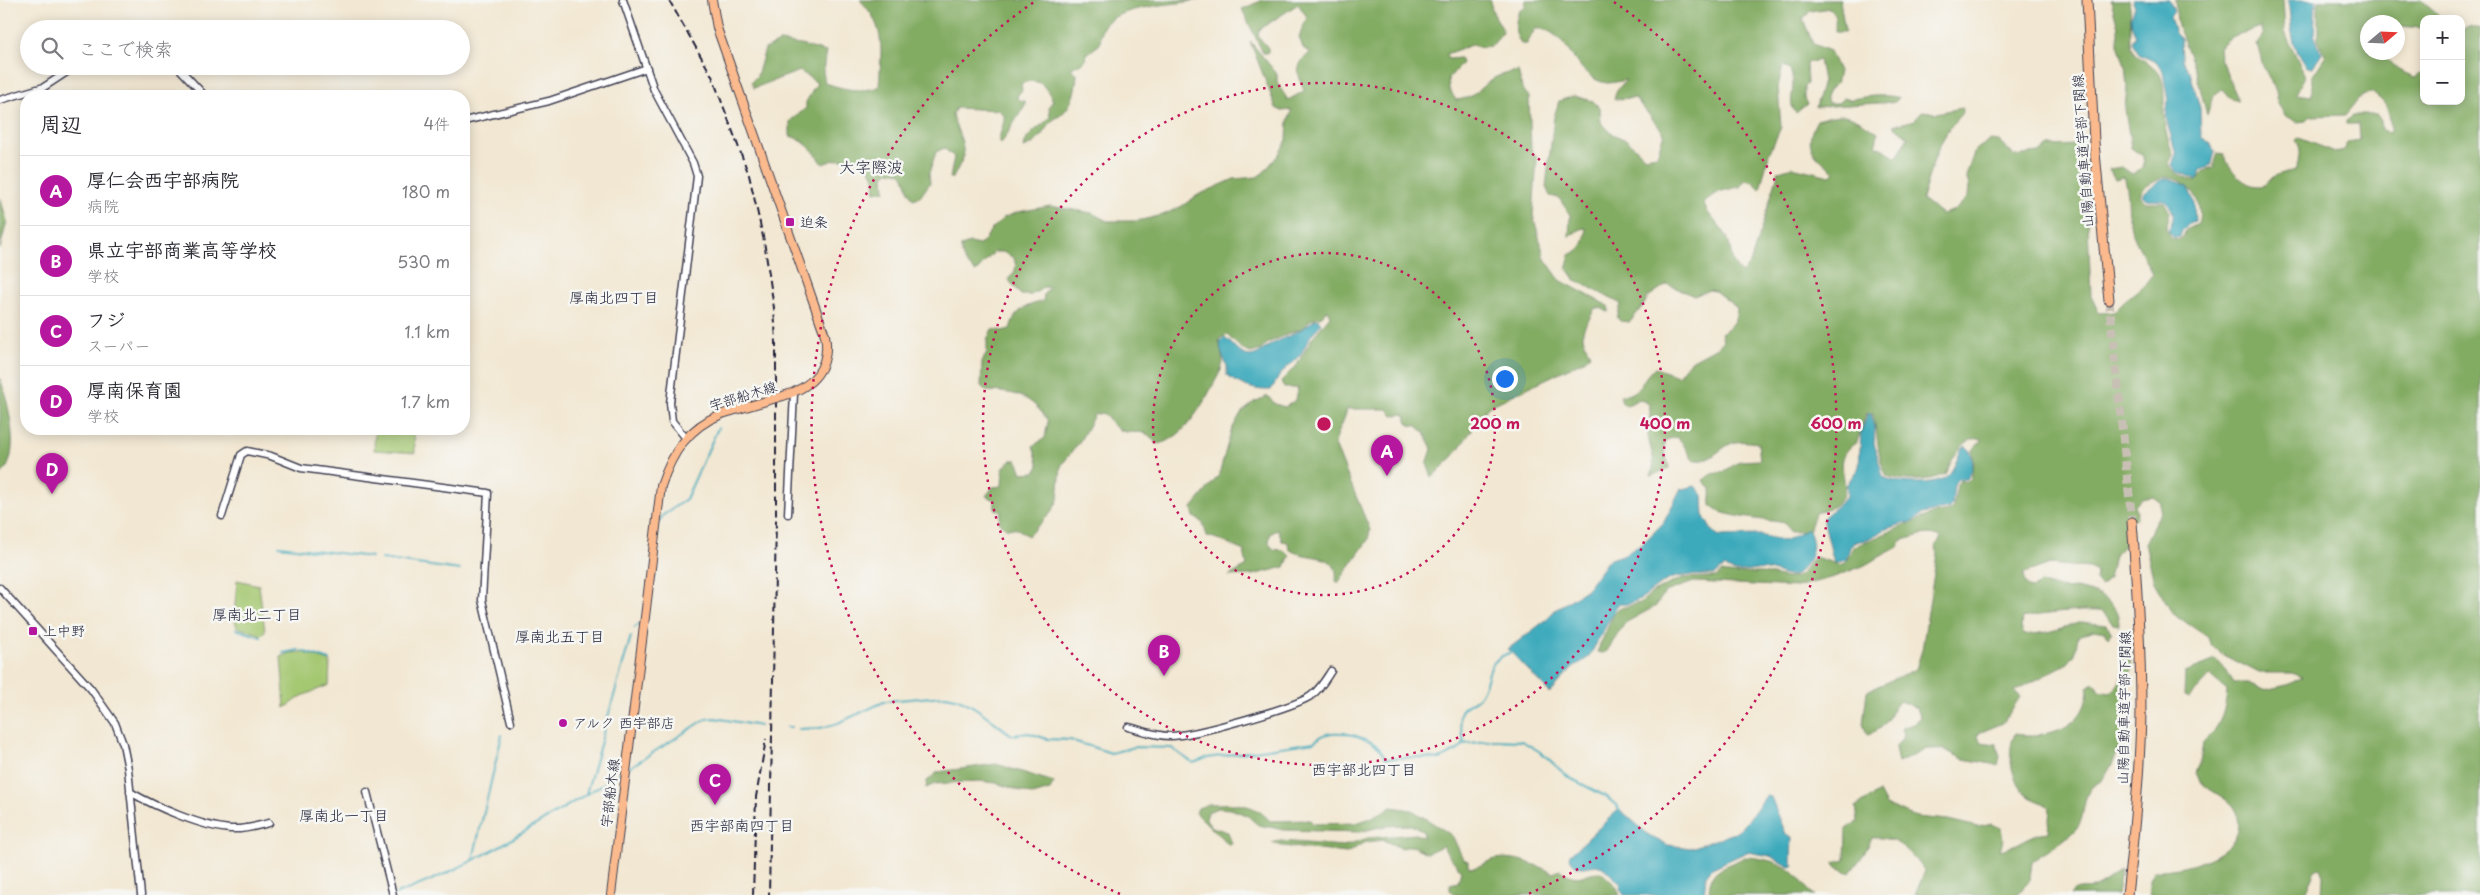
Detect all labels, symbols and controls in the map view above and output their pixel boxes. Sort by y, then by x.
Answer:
north arrow [2360,15,2405,60]
map controls [2420,15,2465,105]
button: + [2420,15,2465,60]
search box [20,20,470,75]
icon: search [38,34,66,62]
text: ここで検索 [78,34,173,62]
button: − [2420,60,2465,105]
street label: 山陽自動車道宇部下関線 [2067,73,2098,229]
text: 周辺 [40,107,82,139]
text: 4件 [423,111,450,135]
district label: 大字際波 [839,154,903,178]
text: 厚仁会西宇部病院 [87,165,239,193]
text: A [50,179,62,203]
text: 180 m [402,179,450,203]
text: 病院 [87,193,119,217]
place label: 迫条 [800,211,828,232]
marker: 迫条 [784,216,796,228]
text: 県立宇部商業高等学校 [87,235,277,263]
text: B [51,249,61,273]
text: 530 m [397,249,450,273]
text: 学校 [87,263,119,287]
district label: 厚南北四丁目 [569,285,659,308]
text: フジ [87,305,125,333]
text: C [50,319,62,343]
text: 1.1 km [404,319,450,343]
text: スーパー [87,333,150,357]
your location [1492,366,1518,392]
text: 厚南保育園 [87,375,182,403]
street label: 宇部船木線 [706,375,779,416]
text: D [50,389,62,413]
text: 1.7 km [401,389,450,413]
text: 学校 [87,403,119,427]
text: 200 m [1470,411,1520,434]
text: 400 m [1640,411,1690,434]
text: 600 m [1810,411,1862,434]
centre of rings [1315,415,1333,433]
pin: A [1371,435,1403,476]
pin: D [36,453,68,494]
district label: 厚南北二丁目 [212,602,302,625]
place label: 上中野 [43,620,85,641]
district label: 厚南北五丁目 [515,624,605,647]
marker: 上中野 [27,625,39,637]
street label: 山陽自動車道宇部下関線 [2112,631,2135,785]
pin: B [1148,635,1180,676]
place label: アルク 西宇部店 [573,712,675,733]
marker: アルク 西宇部店 [557,717,569,729]
street label: 宇部船木線 [595,757,624,829]
district label: 西宇部北四丁目 [1311,757,1417,780]
pin: C [699,764,731,805]
district label: 厚南北一丁目 [299,803,389,826]
district label: 西宇部南四丁目 [689,813,795,836]

